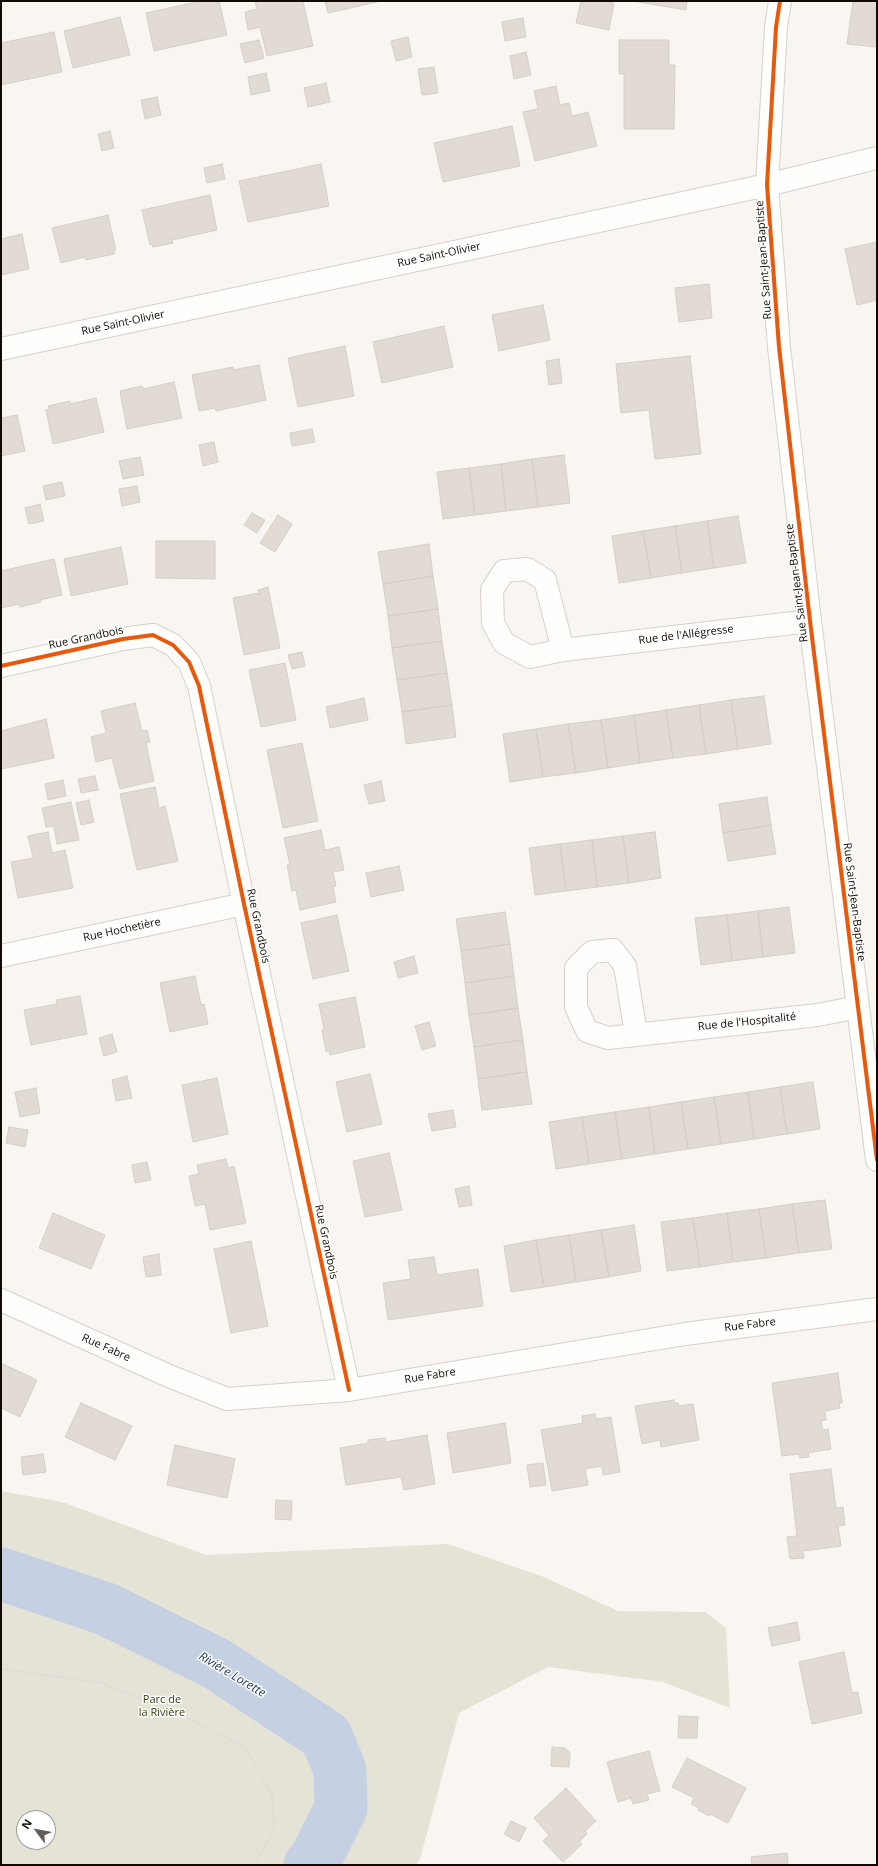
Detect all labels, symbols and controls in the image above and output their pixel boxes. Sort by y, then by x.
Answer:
street label: Rue Saint-Jean-Baptiste [753,200,775,320]
street label: Rue Saint-Olivier [396,240,482,270]
street label: Rue Saint-Olivier [80,308,166,338]
street label: Rue Saint-Jean-Baptiste [783,523,811,643]
street label: Rue de l'Allégresse [638,623,734,647]
street label: Rue Grandbois [47,624,125,652]
street label: Rue Saint-Jean-Baptiste [840,842,868,962]
street label: Rue Grandbois [244,887,272,965]
street label: Rue Hochetière [82,915,162,945]
street label: Rue de l'Hospitalité [697,1010,797,1034]
street label: Rue Grandbois [312,1203,340,1281]
street label: Rue Fabre [724,1315,776,1335]
street label: Rue Fabre [80,1331,132,1365]
street label: Rue Fabre [403,1365,457,1387]
water label: Rivière Lorette [196,1649,268,1701]
park label: Parc de la Rivière [139,1693,185,1719]
north arrow [16,1810,56,1850]
text: N [18,1816,35,1832]

